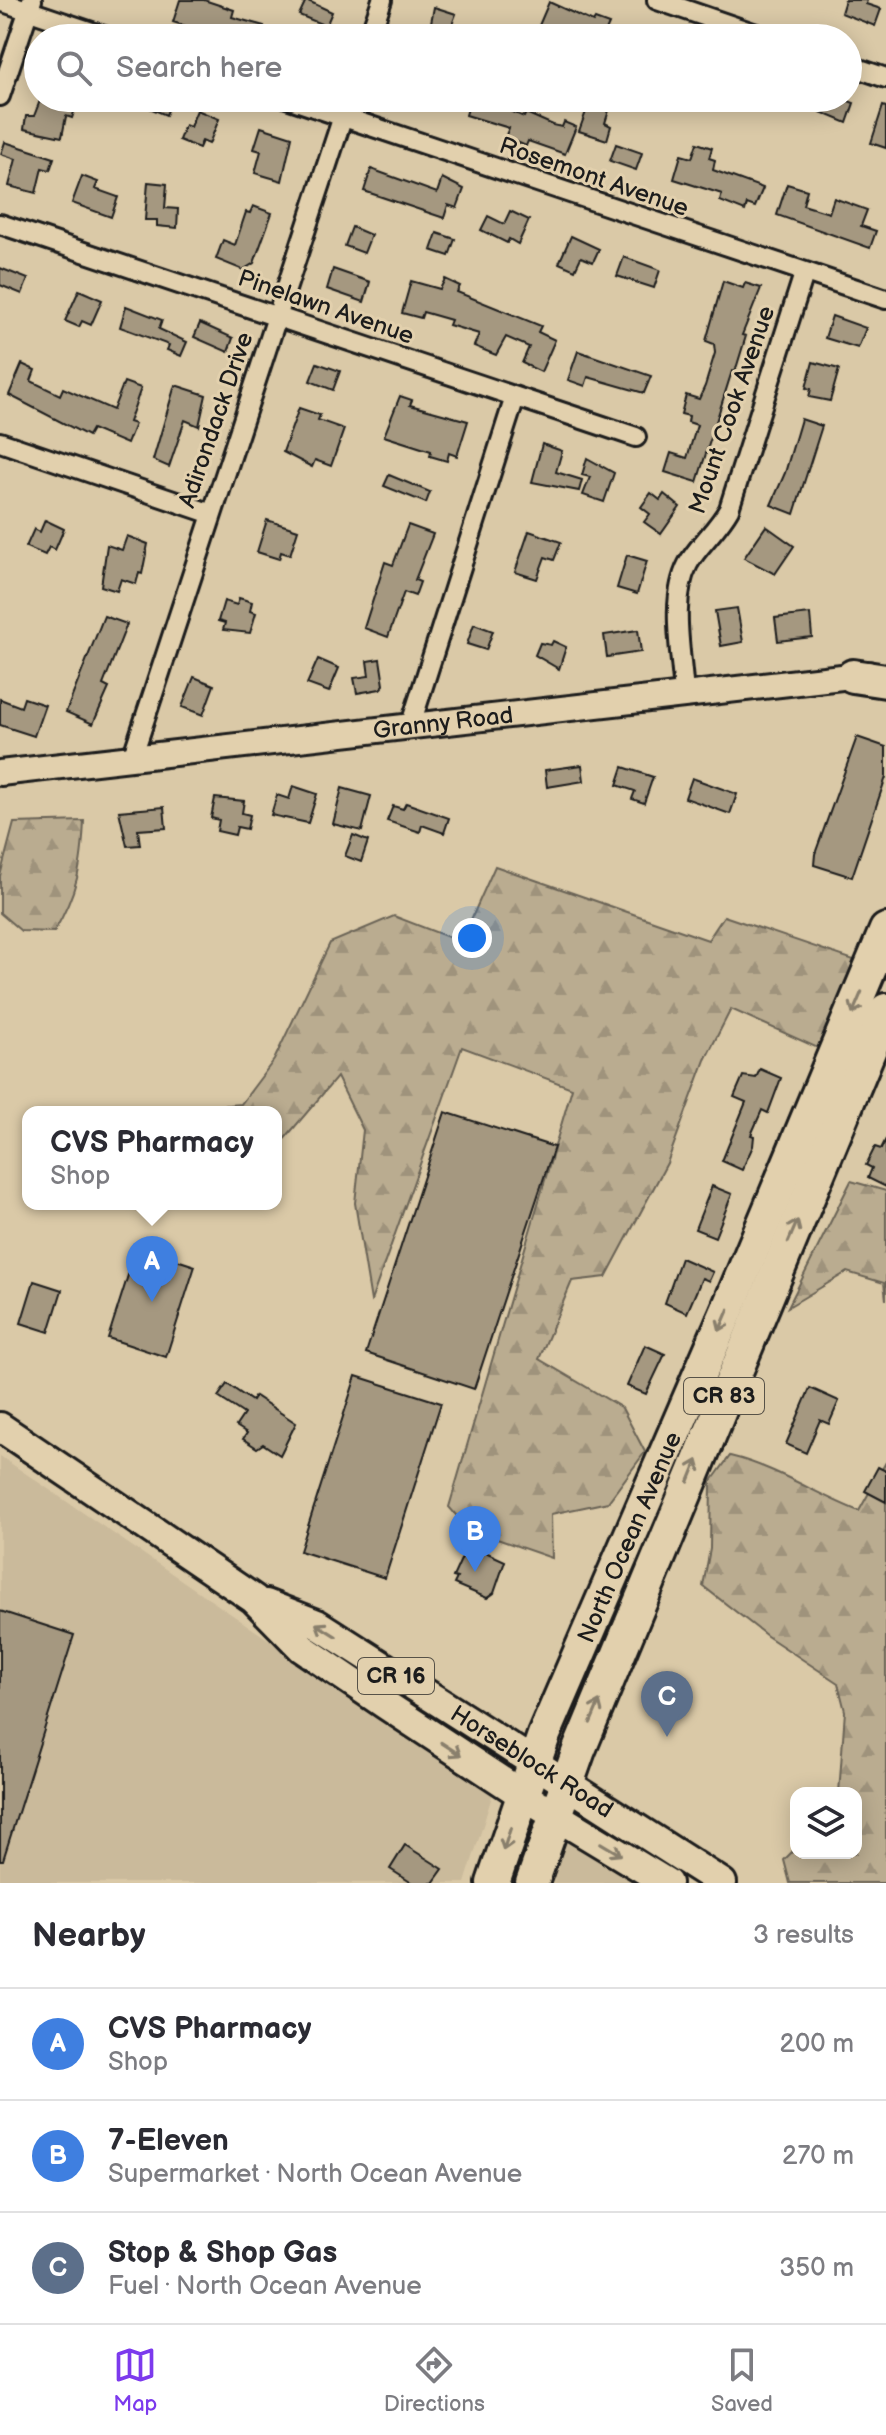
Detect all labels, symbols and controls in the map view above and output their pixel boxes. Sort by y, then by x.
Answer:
search box [24,24,862,112]
icon: search [52,46,96,90]
text: Search here [116,50,282,86]
street label: Rosemont Avenue [496,131,692,223]
street label: Pinelawn Avenue [234,263,418,351]
street label: Mount Cook Avenue [683,302,781,518]
street label: Adirondack Drive [172,328,260,512]
street label: Granny Road [372,700,515,745]
your location [452,918,492,958]
one-way arrow [849,990,864,1015]
popup [22,1106,282,1210]
text: CVS Pharmacy [50,1125,254,1161]
text: Shop [50,1161,110,1192]
one-way arrow [787,1219,801,1244]
pin: A [126,1236,178,1302]
one-way arrow [715,1307,730,1332]
road number: CR 83 [684,1378,764,1414]
street label: North Ocean Avenue [571,1427,688,1647]
one-way arrow [686,1459,701,1484]
pin: B [449,1506,501,1572]
one-way arrow [315,1622,338,1638]
road number: CR 16 [358,1658,434,1694]
pin: C [641,1671,693,1737]
street label: Horseblock Road [445,1699,619,1824]
one-way arrow [588,1700,603,1725]
one-way arrow [440,1740,462,1757]
map controls [790,1787,862,1859]
button: layers [790,1787,862,1859]
one-way arrow [499,1825,514,1851]
one-way arrow [599,1841,622,1857]
text: Nearby [32,1915,146,1956]
text: 3 results [753,1920,854,1951]
text: CVS Pharmacy [108,2011,311,2047]
text: A [50,2029,66,2060]
text: 200 m [780,2029,854,2060]
text: Shop [108,2047,168,2078]
text: 7-Eleven [108,2123,229,2159]
text: B [49,2141,67,2172]
text: 270 m [782,2141,854,2172]
text: Supermarket · North Ocean Avenue [108,2159,522,2190]
text: Stop & Shop Gas [108,2235,337,2271]
text: C [49,2253,67,2284]
text: 350 m [779,2253,854,2284]
text: Fuel · North Ocean Avenue [108,2271,422,2302]
tab: Map [113,2343,157,2418]
tab: Directions [384,2343,485,2418]
tab: Saved [711,2343,773,2418]

